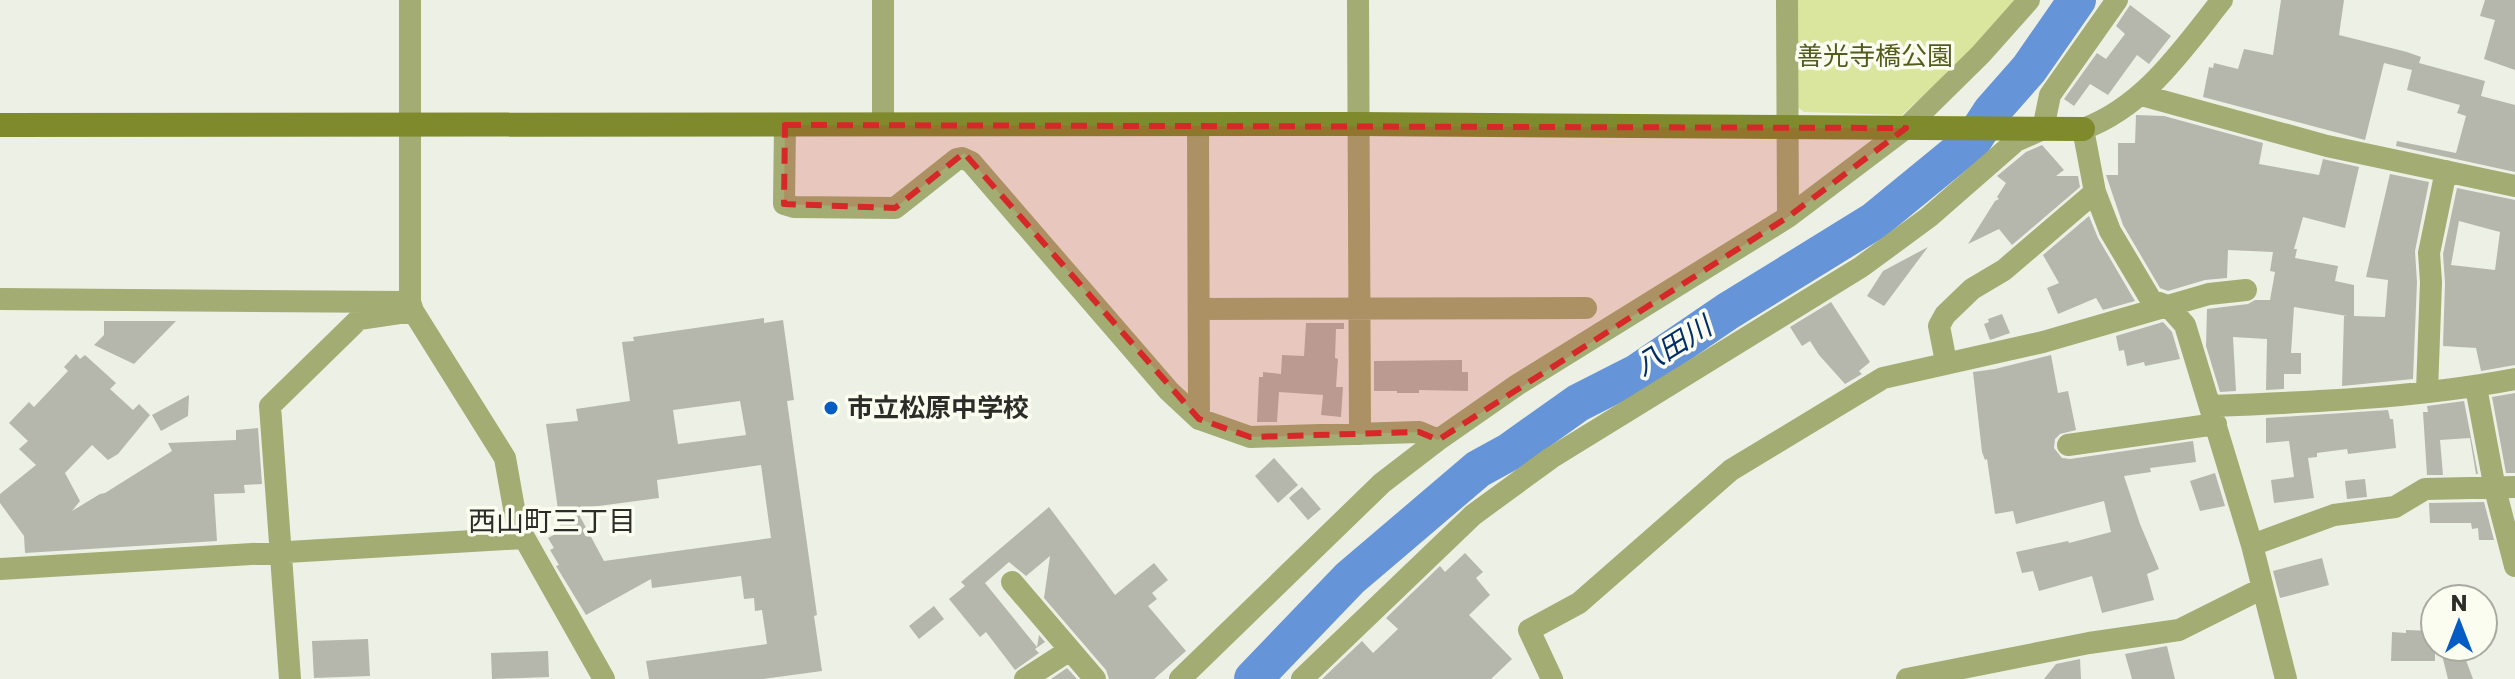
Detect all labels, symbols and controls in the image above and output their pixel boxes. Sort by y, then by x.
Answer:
park label: 善光寺橋公園 [1797,38,1953,74]
water label: 八田川 [1627,306,1721,385]
place label: 市立松原中学校 [847,390,1029,426]
marker: 市立松原中学校 [822,399,840,417]
district label: 西山町三丁目 [468,502,636,541]
north arrow [2419,583,2499,663]
text: N [2451,588,2467,619]

